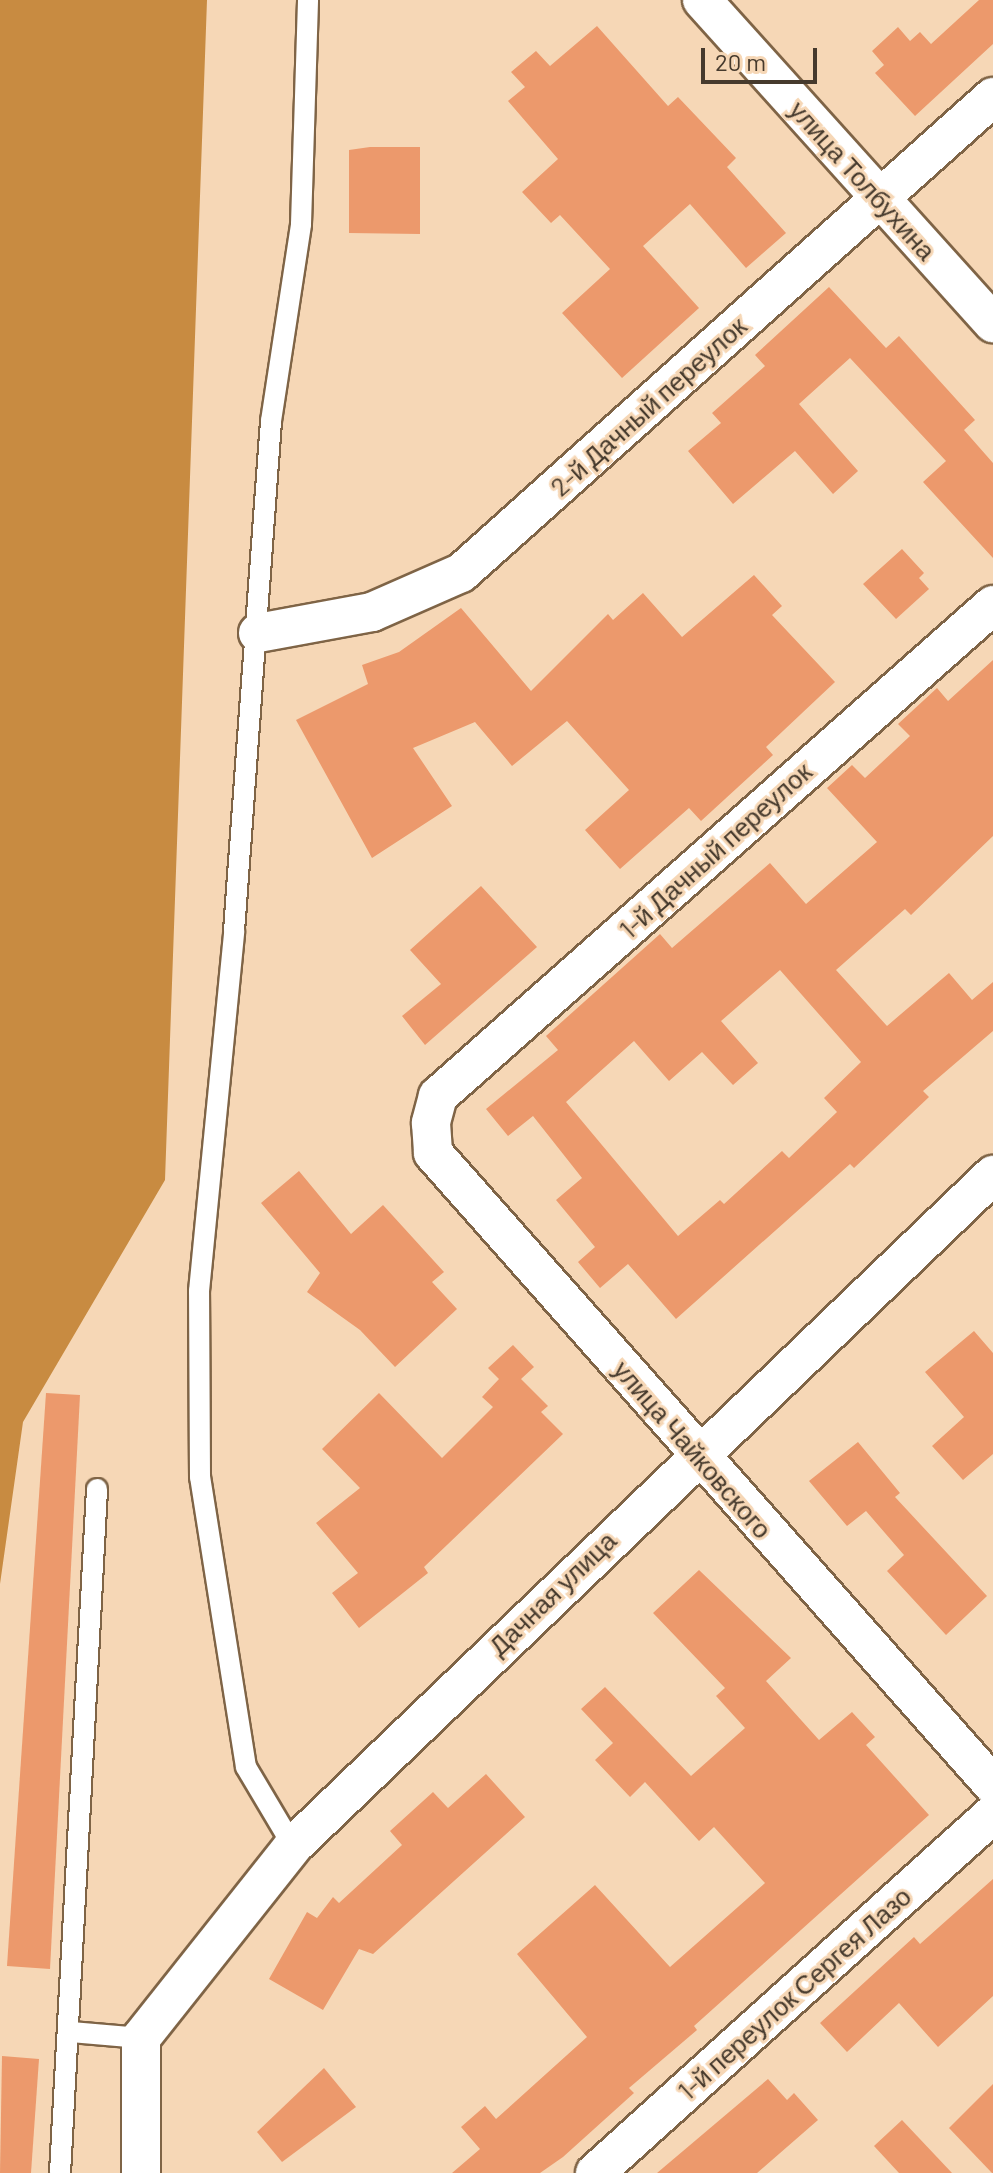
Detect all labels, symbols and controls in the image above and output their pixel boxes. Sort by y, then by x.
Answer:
scale bar [705,32,821,82]
text: 20 m [715,47,766,76]
street label: улица Толбухина [783,94,943,266]
street label: 2-й Дачный переулок [544,310,752,502]
street label: 1-й Дачный переулок [612,756,818,944]
street label: улица Чайковского [607,1354,779,1544]
street label: Дачная улица [482,1525,622,1661]
street label: 1-й переулок Сергея Лазо [671,1880,917,2106]

